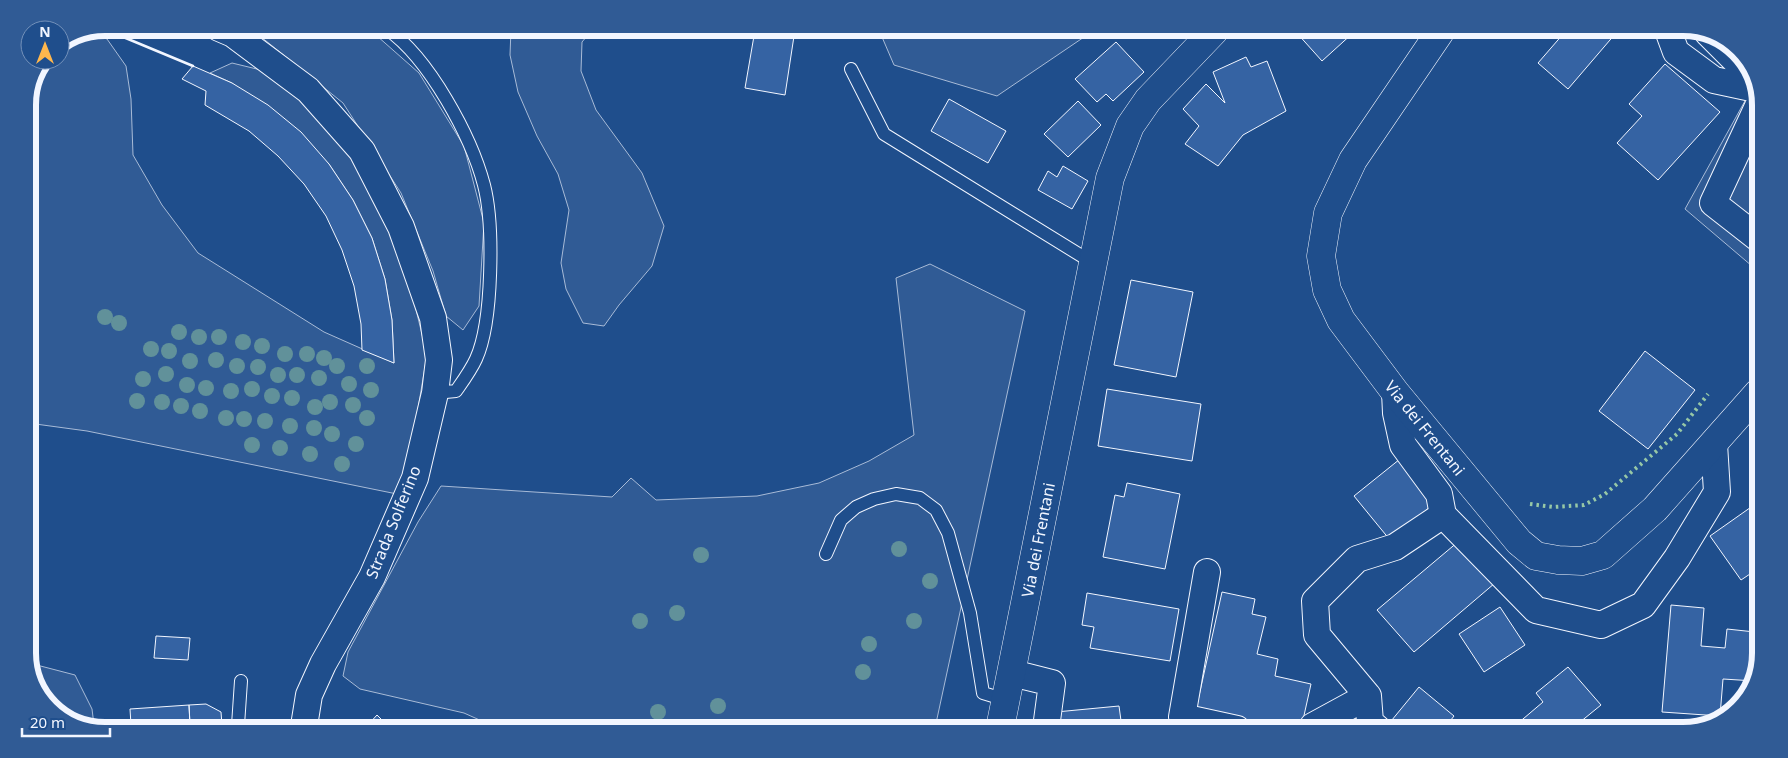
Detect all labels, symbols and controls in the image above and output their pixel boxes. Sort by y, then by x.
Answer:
north arrow [20,20,70,70]
text: N [39,22,51,41]
street label: Via dei Frentani [1380,376,1470,480]
street label: Strada Solferino [360,462,426,582]
street label: Via dei Frentani [1016,481,1060,599]
scale bar [22,706,110,738]
text: 20 m [30,712,65,732]

